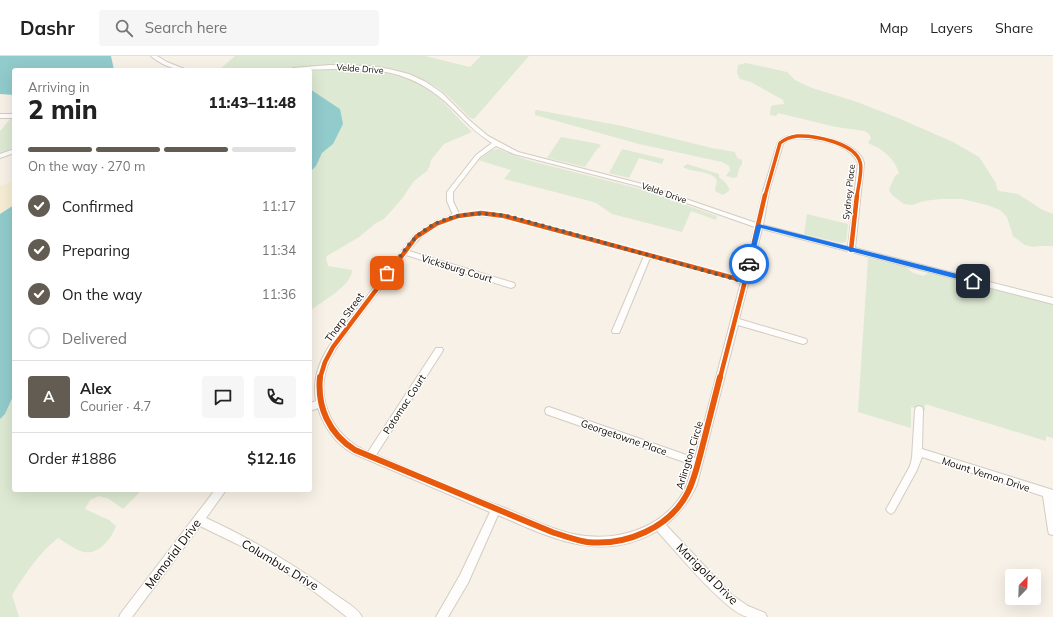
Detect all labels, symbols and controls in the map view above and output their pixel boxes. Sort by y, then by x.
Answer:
search box [99,10,379,46]
text: Dashr [20,16,75,40]
icon: search [113,17,135,39]
text: Search here [145,18,227,37]
text: Map [879,19,908,37]
text: Layers [930,19,973,37]
text: Share [995,19,1033,37]
street label: Velde Drive [336,61,384,76]
text: Arriving in [28,79,90,95]
text: 2 min [28,93,98,126]
text: 11:43–11:48 [209,93,296,112]
text: On the way · 270 m [28,158,145,174]
street label: Sydney Place [840,164,858,220]
street label: Velde Drive [640,180,688,205]
icon: check [28,195,50,217]
text: Confirmed [62,197,133,216]
text: 11:17 [262,198,296,214]
icon: check [28,239,50,261]
text: Preparing [62,241,130,260]
text: 11:34 [262,242,296,258]
courier [729,244,769,284]
street label: Vicksburg Court [420,251,494,286]
icon: car [738,253,760,275]
pin [370,256,404,290]
icon: bag [376,262,398,284]
pin [956,264,990,298]
icon: home [962,270,984,292]
icon: check [28,283,50,305]
text: On the way [62,285,142,304]
text: 11:36 [262,286,296,302]
street label: Tharp Street [322,290,367,344]
text: Delivered [62,329,127,348]
street label: Potomac Court [380,371,429,437]
button: chat [202,376,244,418]
button: phone [254,376,296,418]
text: Alex [80,379,112,398]
text: A [43,387,55,406]
text: Courier · 4.7 [80,398,151,414]
street label: Georgetowne Place [579,417,669,458]
street label: Arlington Circle [673,419,706,491]
text: Order #1886 [28,449,116,468]
text: $12.16 [247,449,296,468]
street label: Mount Vernon Drive [940,454,1031,495]
street label: Memorial Drive [141,516,204,592]
street label: Columbus Drive [239,536,321,593]
street label: Marigold Drive [673,540,741,608]
north arrow [1005,569,1041,605]
map controls [1005,569,1041,605]

